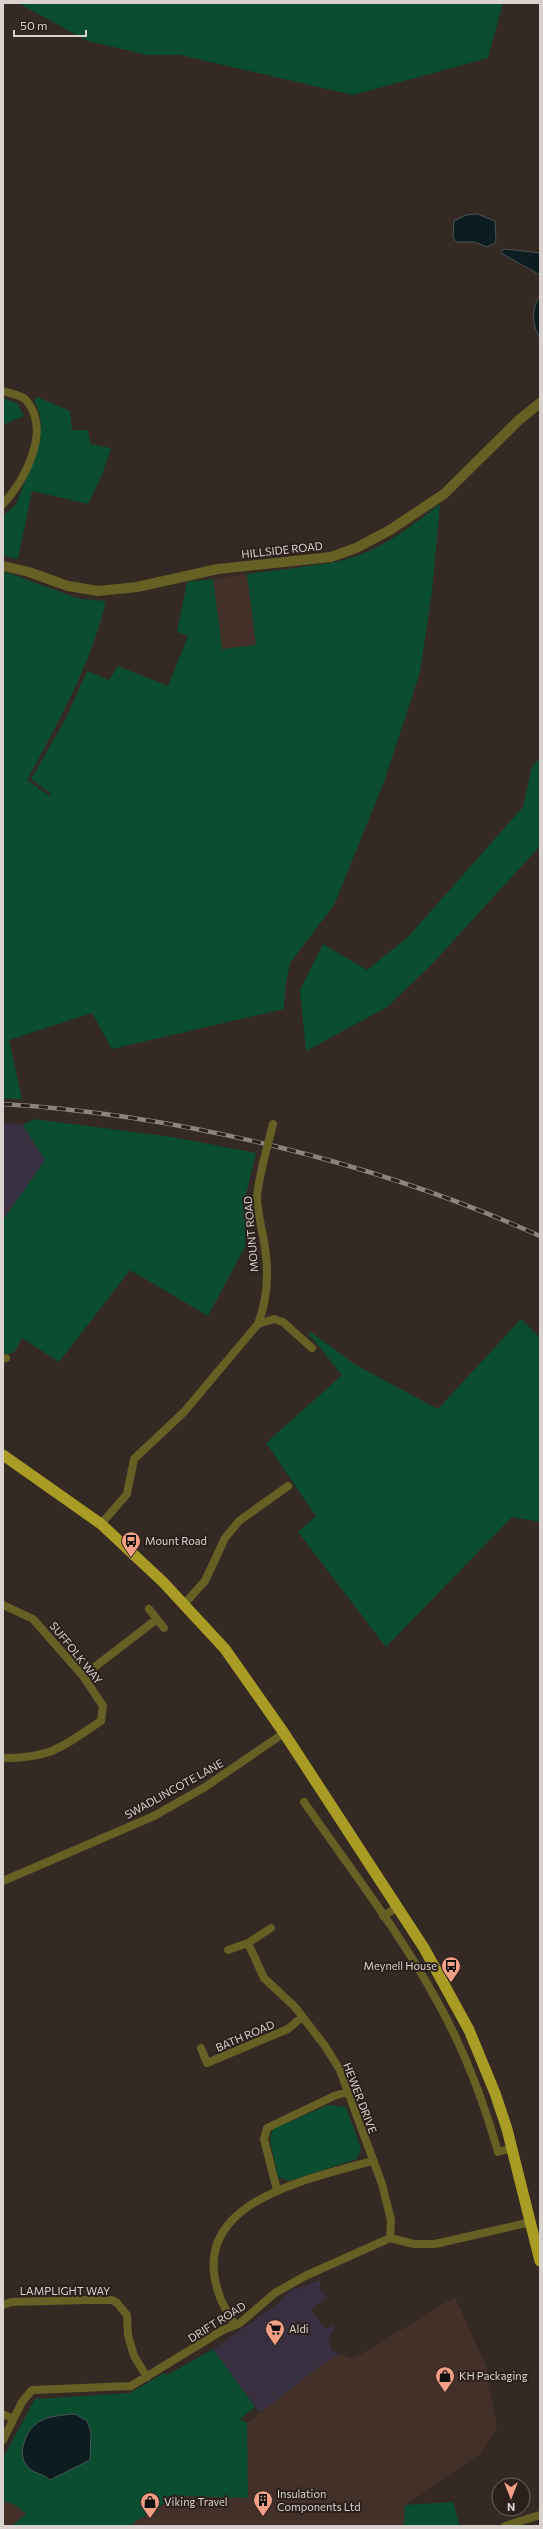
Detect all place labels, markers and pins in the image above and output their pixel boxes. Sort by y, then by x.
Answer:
bus stop icon: Mount Road [120,1530,142,1558]
place label: Mount Road [145,1534,207,1547]
bus stop icon: Meynell House [440,1955,462,1983]
place label: Meynell House [364,1959,437,1972]
supermarket icon: Aldi [264,2318,286,2346]
place label: Aldi [289,2322,309,2335]
shop icon: KH Packaging [434,2365,456,2393]
place label: KH Packaging [459,2369,528,2382]
place label: Insulation Components Ltd [277,2487,361,2513]
building icon: Insulation Components Ltd [252,2489,274,2517]
shop icon: Viking Travel [139,2491,161,2519]
place label: Viking Travel [164,2495,228,2508]

